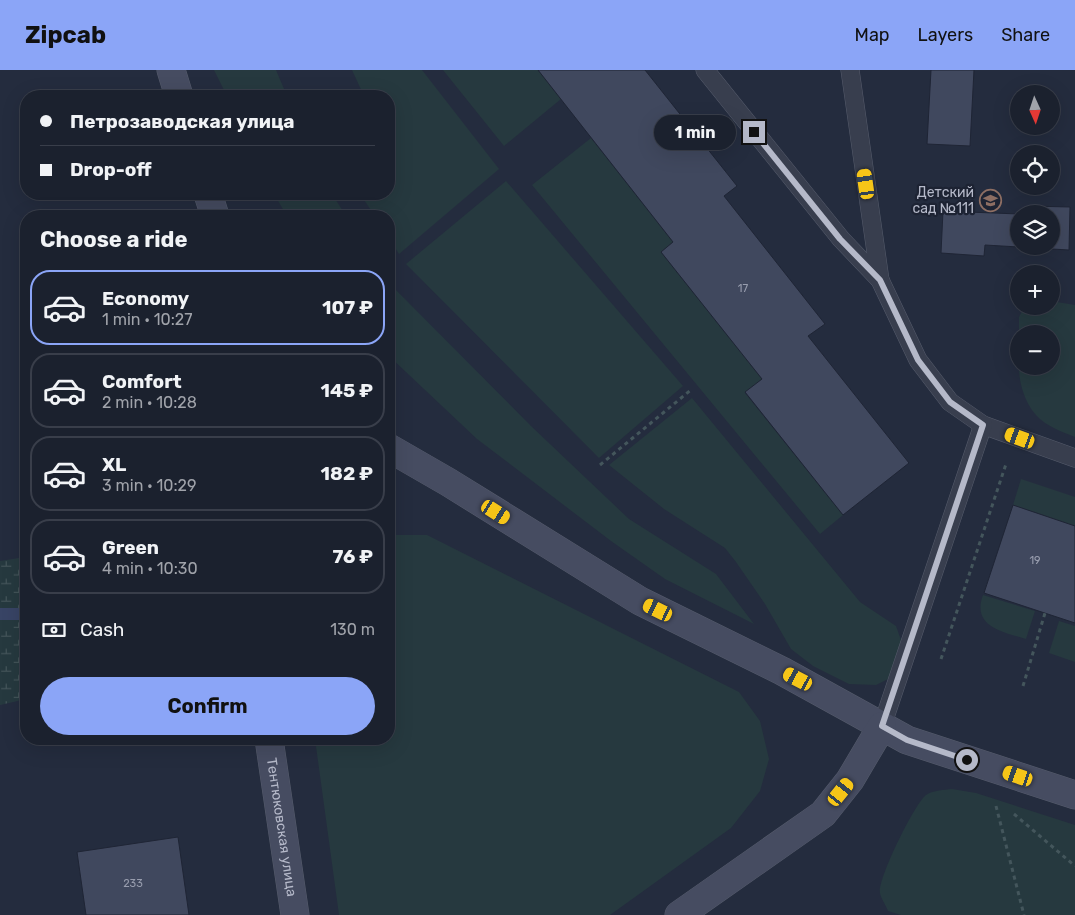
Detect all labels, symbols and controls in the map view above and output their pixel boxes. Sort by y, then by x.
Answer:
text: Zipcab [25,21,106,49]
text: Map [855,24,890,46]
text: Layers [918,24,973,46]
text: Share [1001,24,1050,46]
north arrow [1010,85,1060,135]
map controls [1010,85,1060,375]
text: Петрозаводская улица [70,110,295,133]
callout: 1 min [654,114,736,150]
route end [743,121,765,143]
text: 1 min [675,123,715,142]
button: locate [1010,145,1060,195]
text: Drop-off [70,158,152,181]
car [856,168,875,200]
place label: Детский сад №111 [913,184,974,217]
school or university icon: Детский сад №111 [978,188,1002,212]
button: layers [1010,205,1060,255]
text: Choose a ride [40,226,187,253]
button: + [1010,265,1060,315]
house number: 17 [738,282,749,295]
icon: car [42,285,87,330]
text: Economy [102,287,189,310]
text: 107 ₽ [322,296,373,319]
text: 1 min · 10:27 [102,310,192,329]
button: − [1010,325,1060,375]
icon: car [42,368,87,413]
text: Comfort [102,370,182,393]
text: 145 ₽ [321,379,373,402]
text: 2 min · 10:28 [102,393,197,412]
car [1003,426,1036,450]
icon: car [42,451,87,496]
text: XL [102,453,126,476]
text: 182 ₽ [321,462,373,485]
text: 3 min · 10:29 [102,476,196,495]
car [479,498,512,526]
icon: car [42,534,87,579]
text: Green [102,536,159,559]
text: 76 ₽ [332,545,373,568]
house number: 19 [1029,554,1041,567]
text: 4 min · 10:30 [102,559,198,578]
car [641,597,674,623]
icon: cash [40,616,68,644]
text: Cash [80,618,124,641]
text: 130 m [330,620,375,639]
car [781,665,814,693]
button: Confirm [40,677,375,735]
route start [956,749,978,771]
street label: Тентюковская улица [263,757,300,898]
car [1001,764,1034,788]
car [825,776,856,808]
house number: 233 [123,877,143,890]

